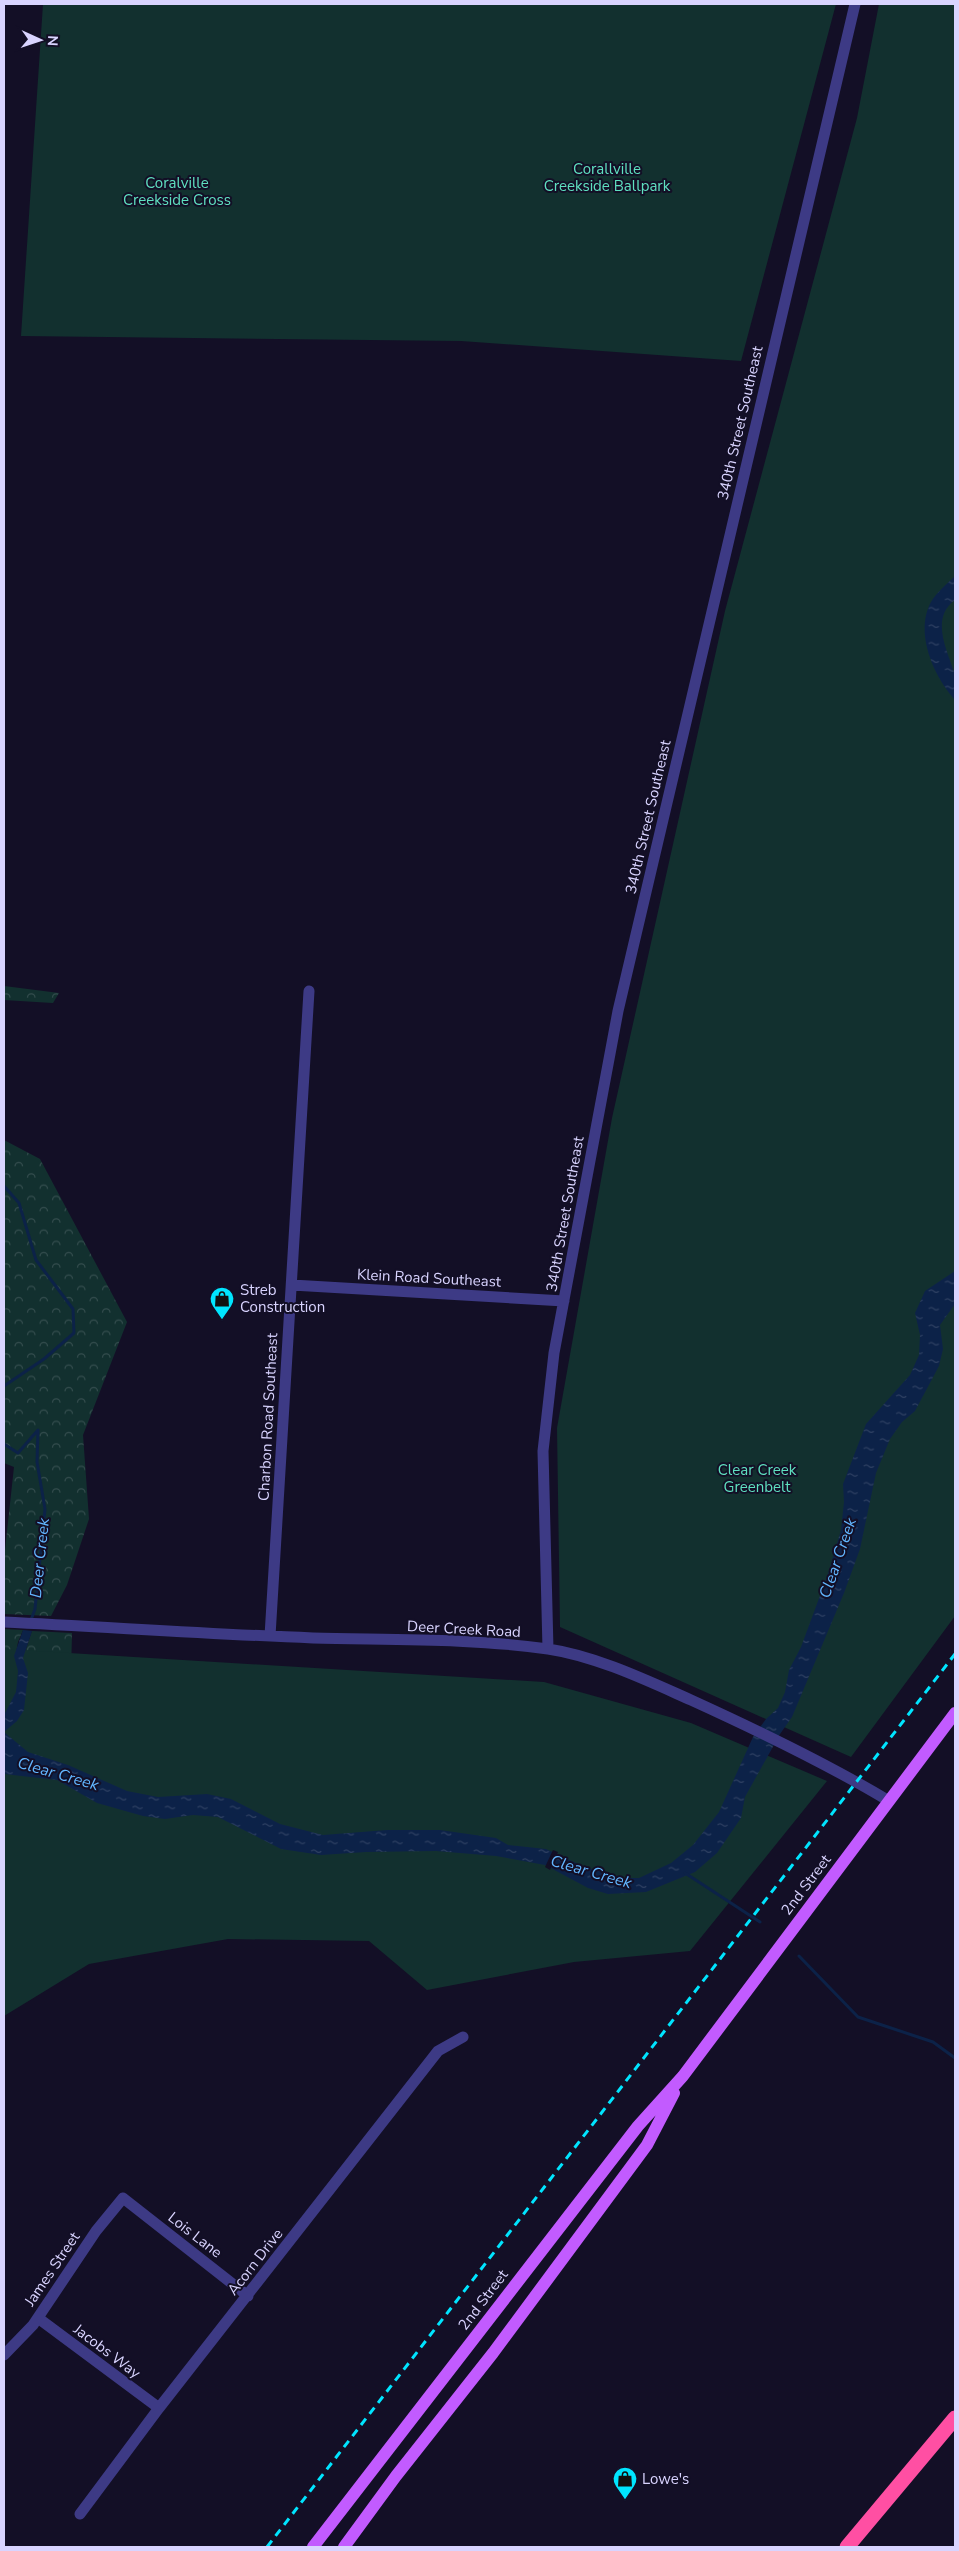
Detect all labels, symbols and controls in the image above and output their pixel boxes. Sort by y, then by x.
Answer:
north arrow [15,15,65,65]
text: N [43,35,62,46]
park label: Corallville Creekside Ballpark [544,159,671,196]
park label: Coralville Creekside Cross [123,173,231,210]
street label: 340th Street Southeast [713,343,768,502]
street label: 340th Street Southeast [621,737,676,896]
street label: 340th Street Southeast [541,1134,589,1293]
street label: Klein Road Southeast [356,1264,502,1292]
place label: Streb Construction [240,1280,325,1317]
shop icon: Streb Construction [209,1286,235,1320]
street label: Charbon Road Southeast [254,1332,282,1502]
park label: Clear Creek Greenbelt [718,1460,797,1497]
water label: Clear Creek [814,1514,862,1601]
water label: Deer Creek [25,1516,55,1599]
street label: Deer Creek Road [407,1616,521,1642]
water label: Clear Creek [15,1752,102,1796]
water label: Clear Creek [548,1850,635,1894]
street label: 2nd Street [777,1850,836,1919]
street label: Lois Lane [164,2208,226,2262]
street label: Acorn Drive [223,2225,287,2299]
street label: James Street [19,2227,85,2311]
street label: 2nd Street [454,2265,513,2334]
street label: Jacobs Way [69,2319,145,2383]
shop icon: Lowe's [612,2466,638,2500]
place label: Lowe's [642,2469,689,2489]

